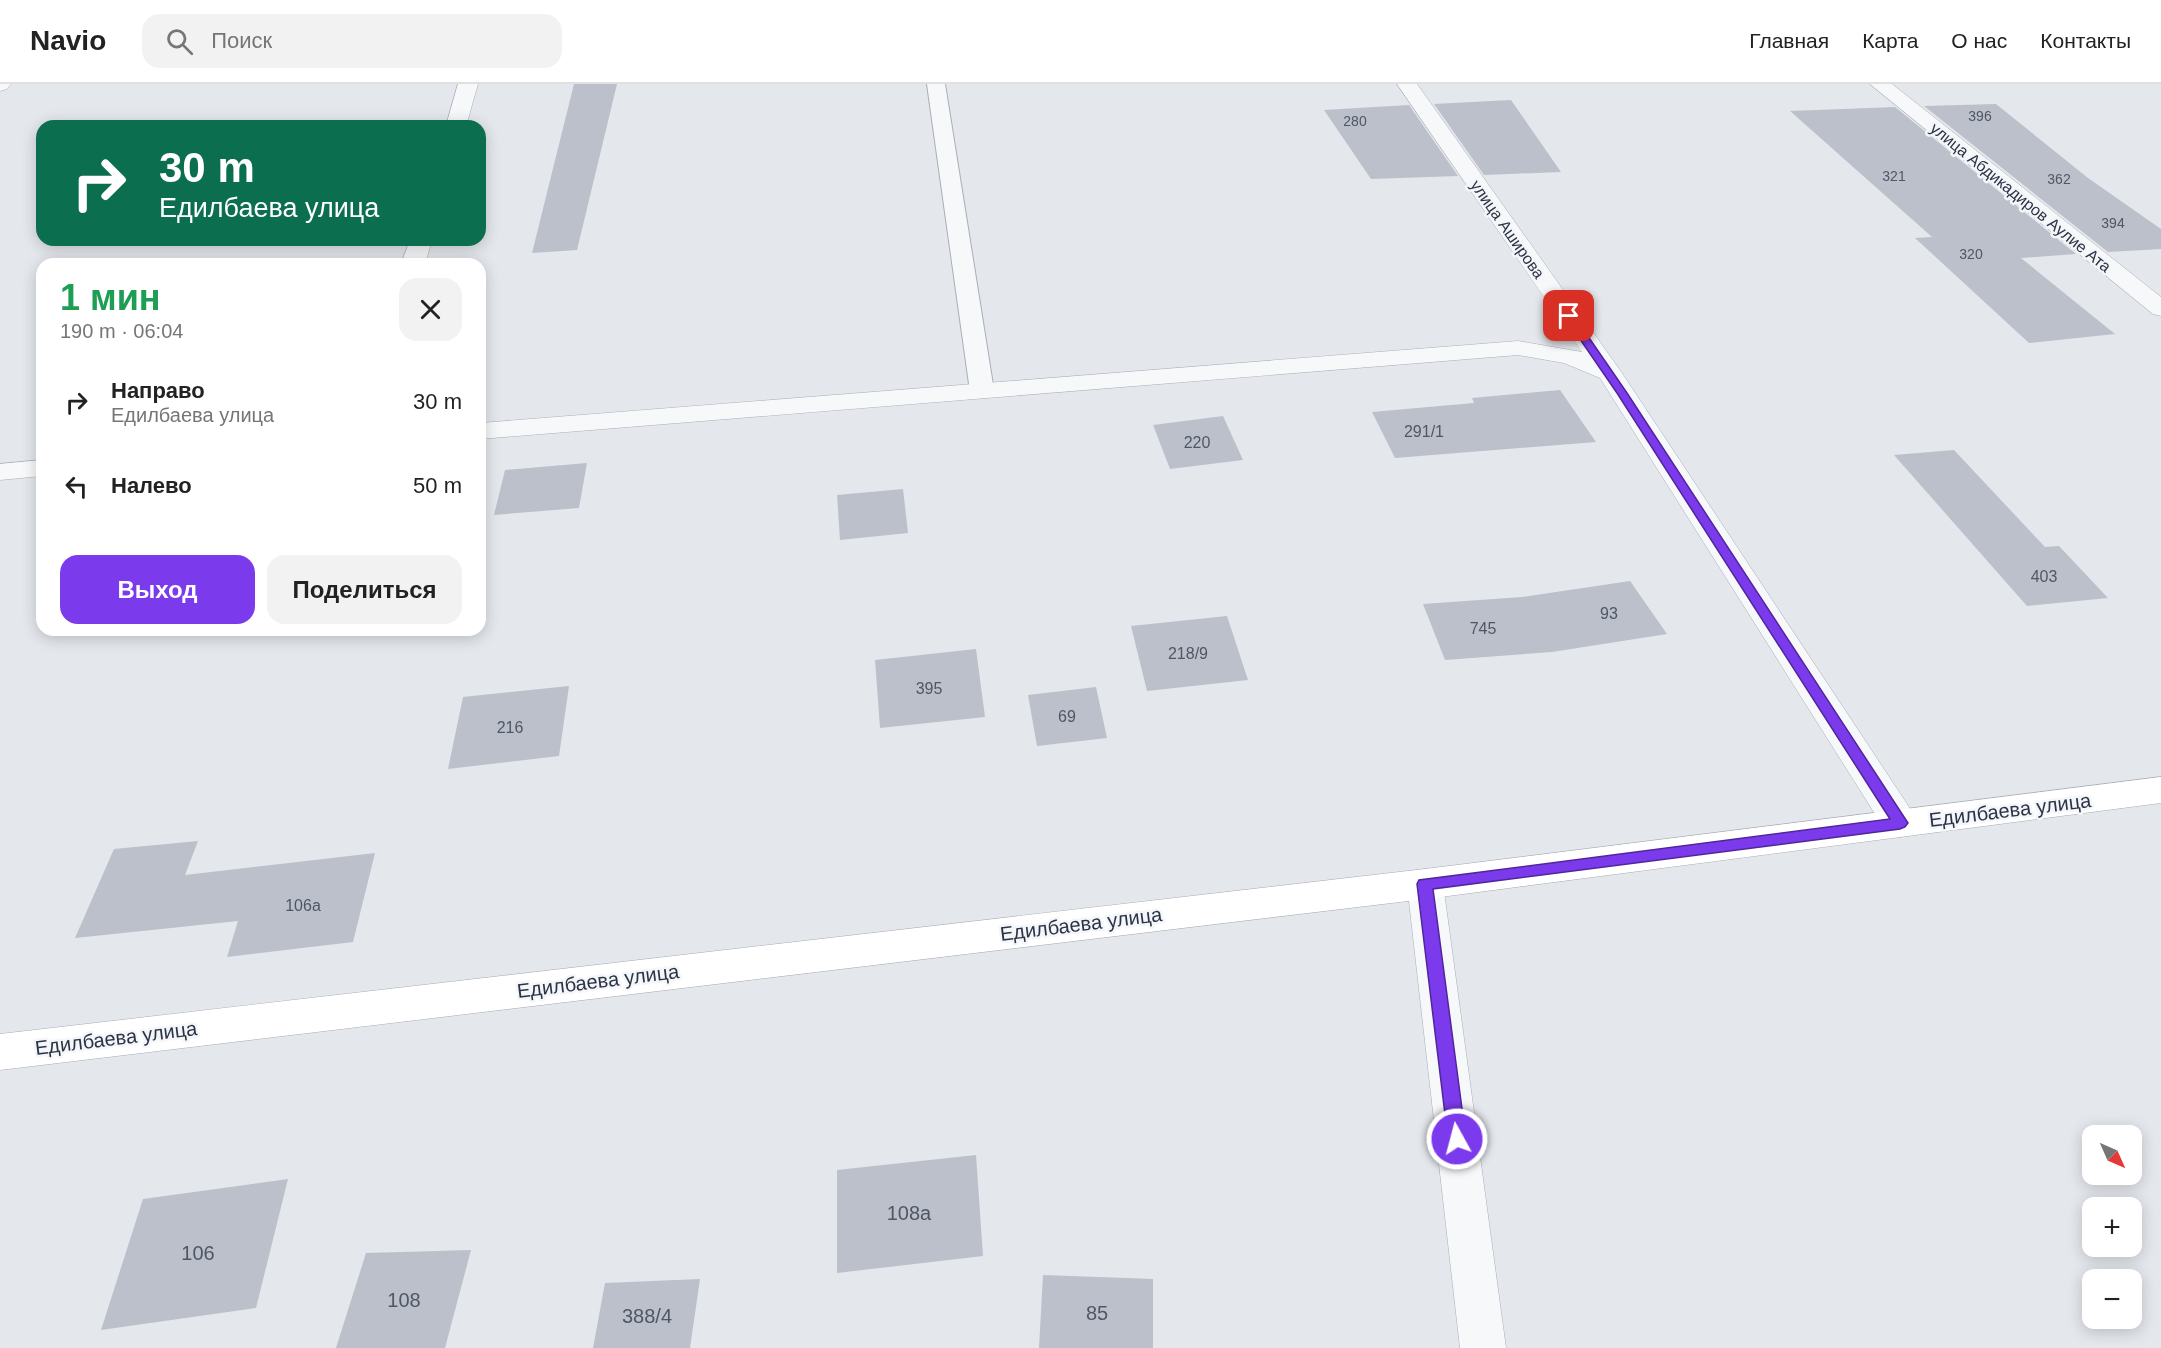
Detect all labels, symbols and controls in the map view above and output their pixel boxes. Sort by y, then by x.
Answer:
search box [142,14,562,68]
text: Navio [30,25,106,56]
icon: search [163,25,196,58]
text: Поиск [211,28,272,53]
text: Главная [1749,29,1829,52]
text: Карта [1862,29,1918,52]
text: О нас [1951,29,2007,52]
text: Контакты [2040,29,2131,52]
house number: 396 [1968,108,1992,124]
house number: 280 [1343,113,1367,129]
street label: улица Абдикадиров Аулие Ата [1927,119,2114,276]
icon: right [60,144,138,222]
text: 30 m [159,144,255,191]
house number: 321 [1882,168,1906,184]
house number: 362 [2047,171,2071,187]
street label: улица Аширова [1467,177,1548,282]
text: Едилбаева улица [159,193,379,223]
house number: 394 [2101,215,2125,231]
house number: 320 [1959,246,1983,262]
text: 1 мин [60,277,161,318]
button: close [399,278,462,341]
pin [1543,290,1594,341]
icon: arrive [1552,299,1585,332]
text: 190 m · 06:04 [60,320,183,342]
text: Направо [111,378,205,403]
icon: right [60,386,93,419]
text: 30 m [413,389,462,414]
text: Едилбаева улица [111,404,274,426]
house number: 291/1 [1404,423,1444,440]
house number: 220 [1184,434,1210,451]
icon: left [60,470,93,503]
text: Налево [111,473,192,498]
text: 50 m [413,473,462,498]
button: Выход [60,555,255,624]
button: Поделиться [267,555,462,624]
house number: 403 [2031,568,2057,585]
house number: 93 [1600,605,1618,622]
house number: 745 [1470,620,1496,637]
house number: 218/9 [1168,645,1208,662]
house number: 395 [916,680,942,697]
house number: 69 [1058,708,1076,725]
house number: 216 [497,719,523,736]
street label: Едилбаева улица [1928,789,2093,831]
house number: 106а [285,897,321,914]
street label: Едилбаева улица [999,903,1164,945]
street label: Едилбаева улица [516,960,681,1002]
street label: Едилбаева улица [34,1017,199,1059]
position arrow [1425,1107,1489,1171]
north arrow [2082,1125,2142,1185]
map controls [2082,1125,2142,1329]
button: + [2082,1197,2142,1257]
house number: 108а [887,1202,932,1224]
house number: 106 [181,1242,215,1264]
button: − [2082,1269,2142,1329]
house number: 108 [387,1289,421,1311]
house number: 85 [1086,1302,1108,1324]
house number: 388/4 [622,1305,672,1327]

